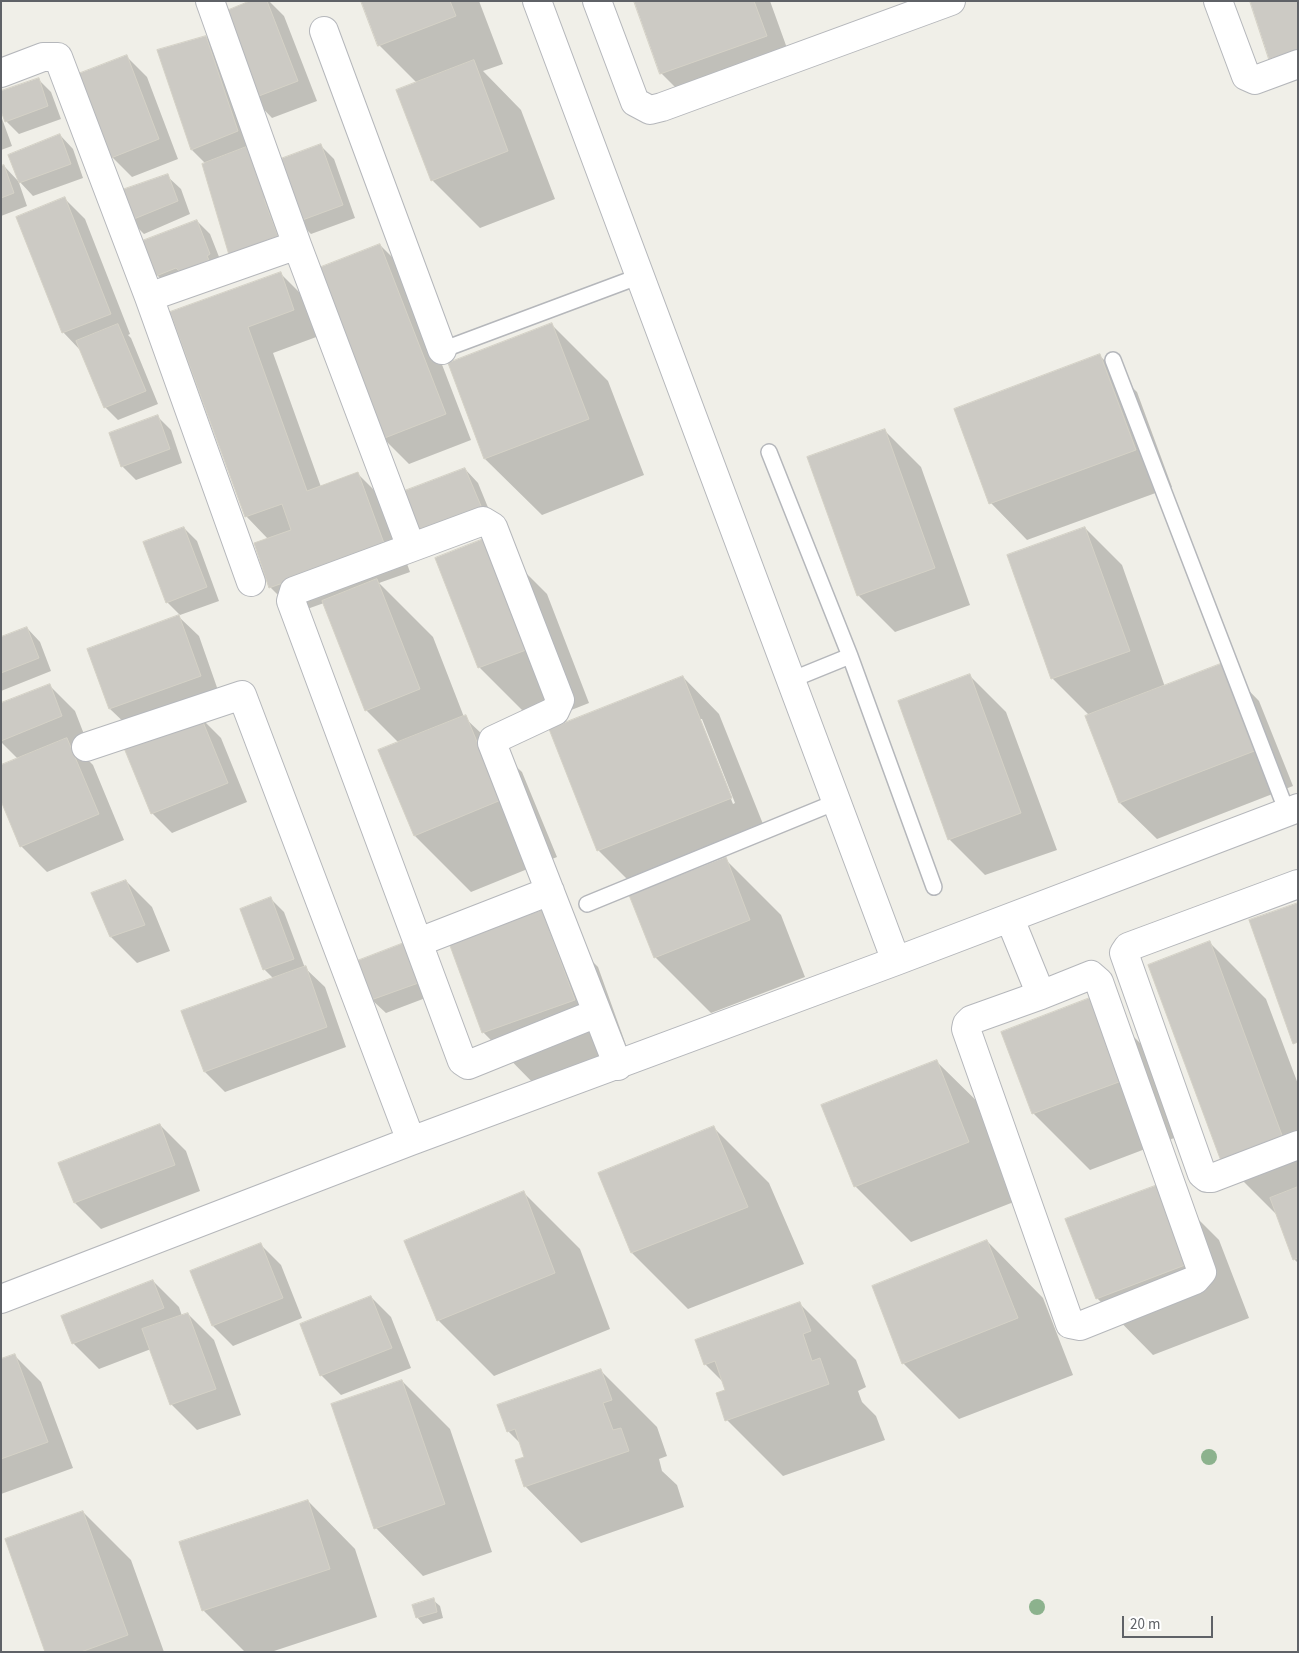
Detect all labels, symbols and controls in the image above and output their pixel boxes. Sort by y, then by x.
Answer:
scale bar [1124,1606,1215,1638]
text: 20 m [1130,1614,1160,1635]

